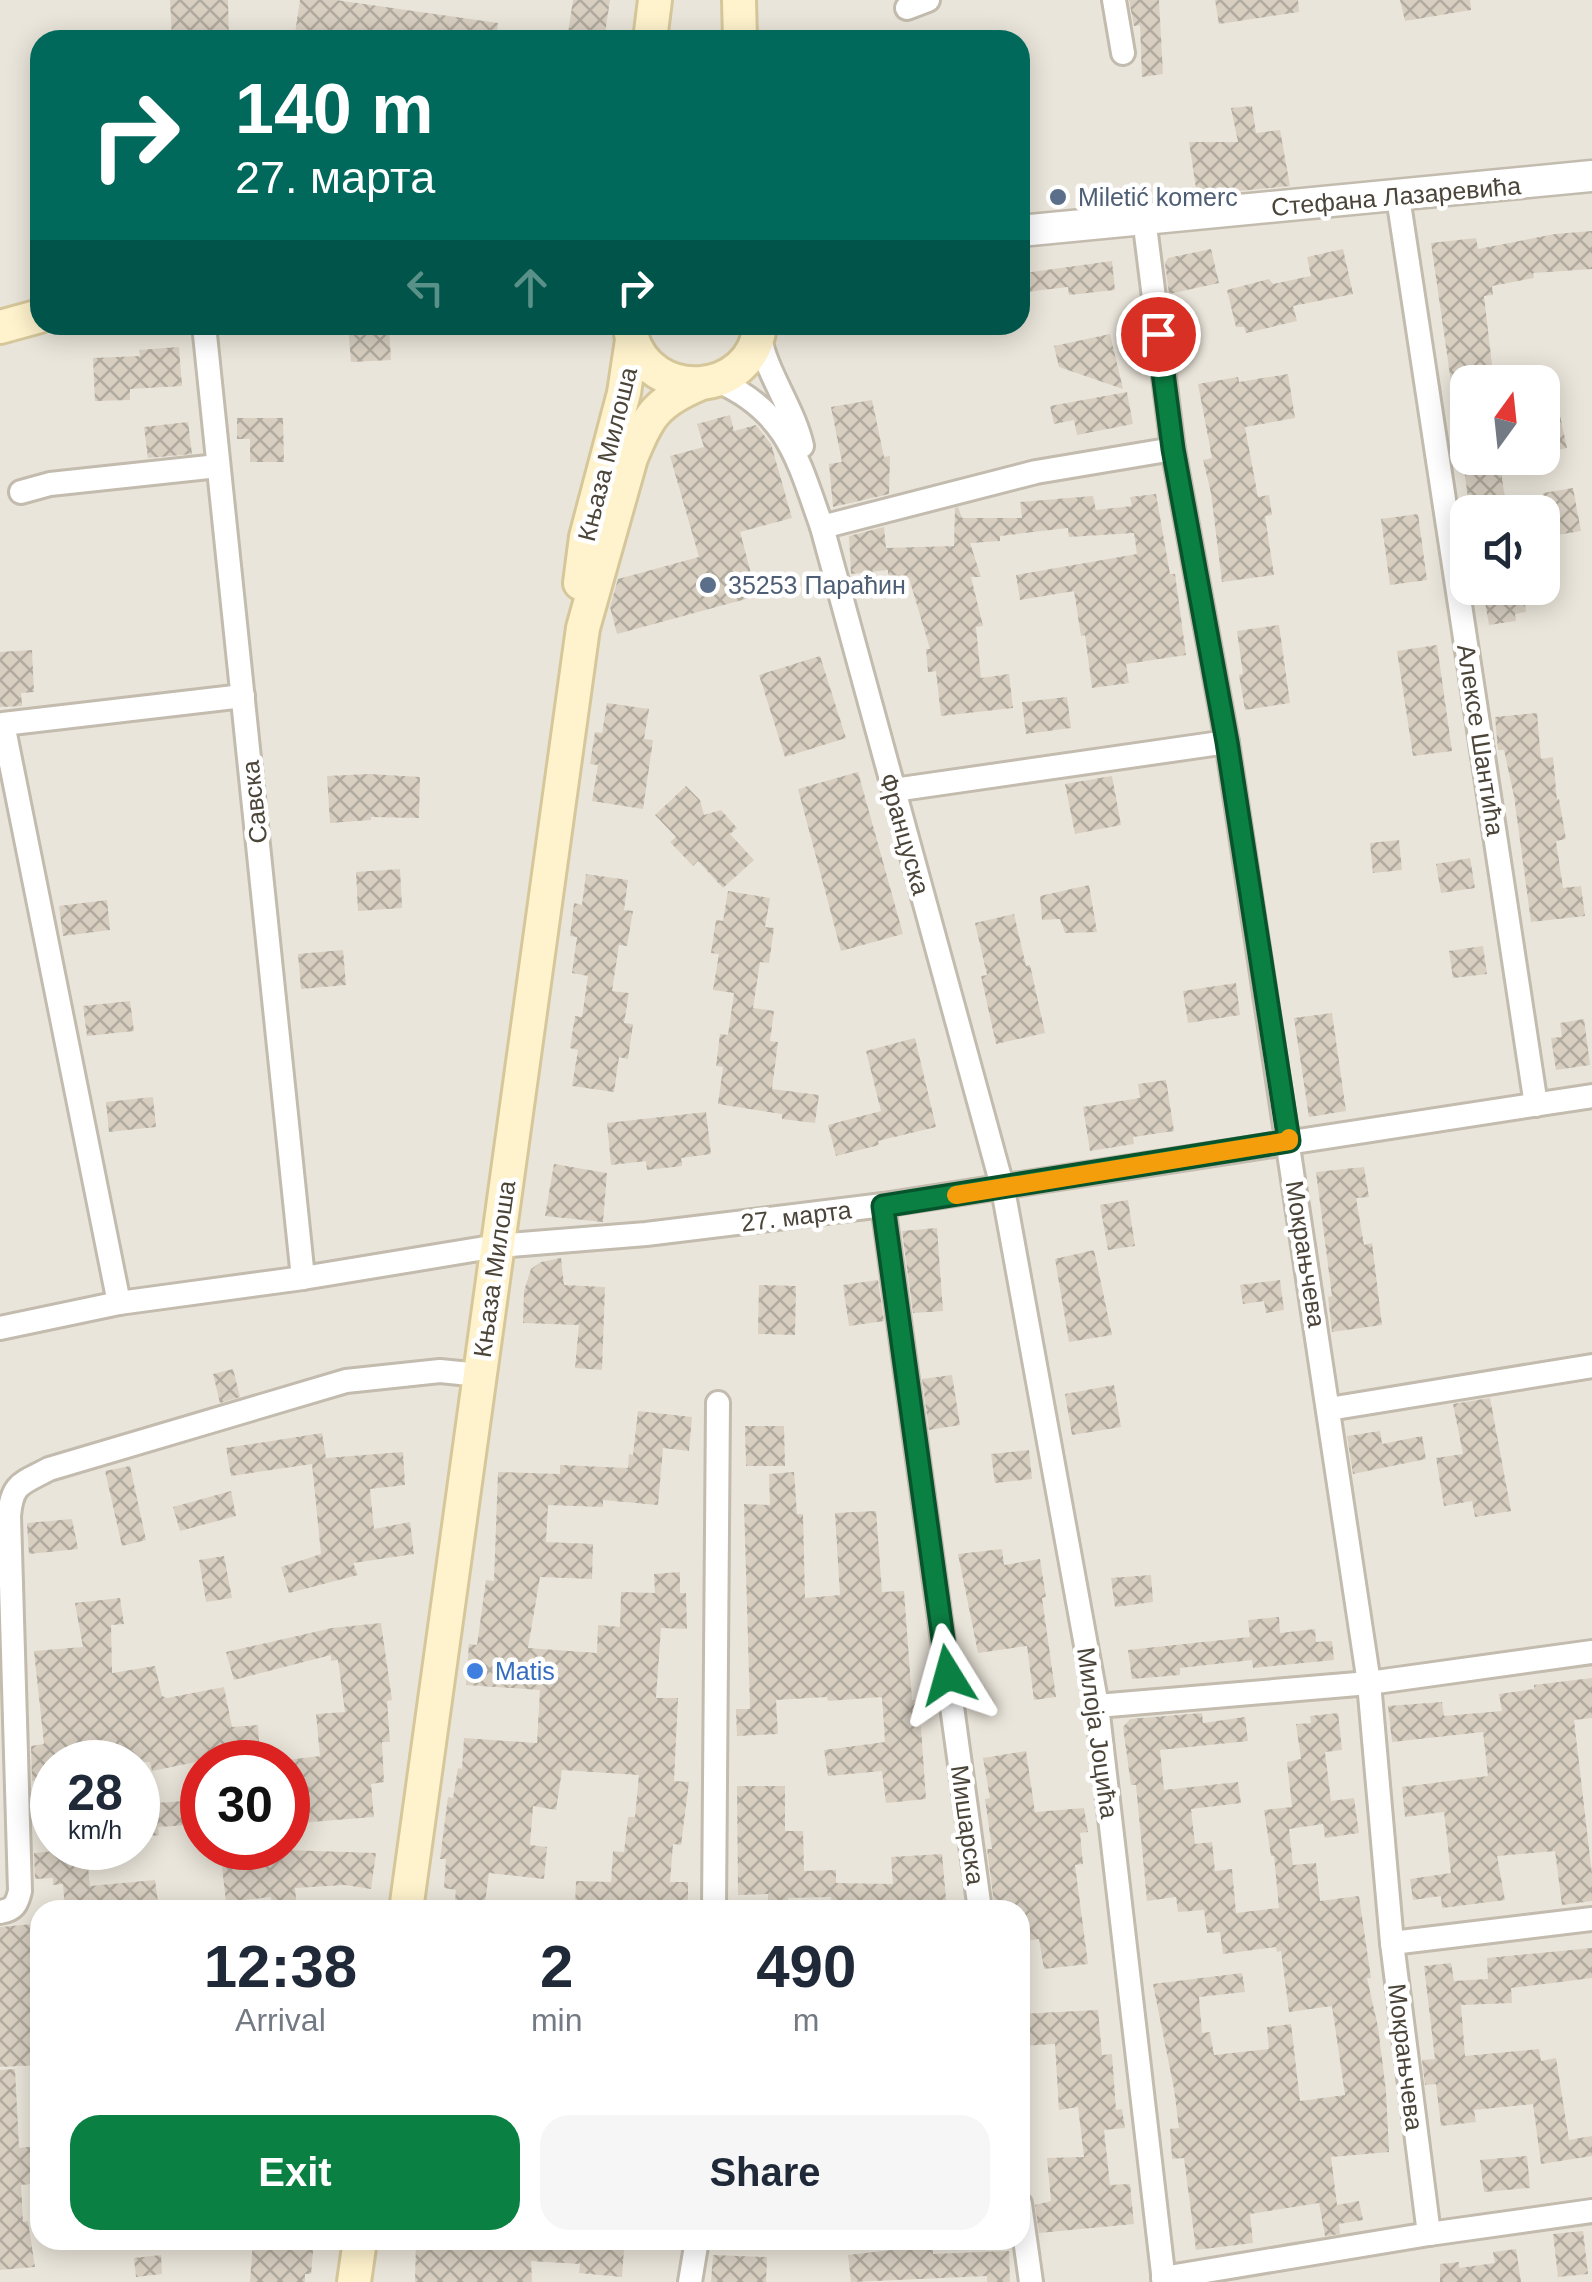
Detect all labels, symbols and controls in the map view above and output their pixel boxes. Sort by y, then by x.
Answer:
icon: right [70,70,200,200]
text: 140 m [235,70,433,148]
text: 27. марта [235,152,435,203]
street label: Стефана Лазаревића [1270,171,1522,221]
place label: Miletić komerc [1078,183,1238,211]
marker: Miletić komerc [1047,186,1069,208]
icon: left [398,260,453,315]
icon: ahead [503,260,558,315]
icon: right [608,260,663,315]
pin [1116,292,1201,377]
icon: arrive [1131,307,1186,362]
street label: Књаза Милоша [572,364,642,544]
north arrow [1450,365,1560,475]
map controls [1450,365,1560,605]
button: sound [1450,495,1560,605]
place label: 35253 Параћин [728,571,906,599]
marker: 35253 Параћин [697,574,719,596]
street label: Алексе Шантића [1452,642,1510,838]
street label: Савска [236,759,272,845]
street label: Француска [874,770,936,898]
street label: Књаза Милоша [468,1179,520,1359]
street label: Мокрањчева [1281,1179,1331,1329]
street label: 27. марта [739,1195,853,1237]
position arrow [896,1623,1000,1727]
street label: Милоја Јоцића [1072,1646,1124,1820]
place label: Matis [495,1657,555,1685]
marker: Matis [464,1660,486,1682]
speed limit sign: 30 [180,1740,310,1870]
street label: Мишарска [946,1763,990,1887]
text: 28 [67,1765,123,1821]
text: km/h [68,1816,122,1844]
text: 12:38 [204,1933,357,2000]
text: 2 [540,1933,573,2000]
text: 490 [756,1933,856,2000]
street label: Мокрањчева [1383,1982,1429,2132]
text: Arrival [235,2002,326,2038]
text: min [531,2002,582,2038]
text: m [793,2002,820,2038]
button: Exit [70,2115,520,2230]
button: Share [540,2115,990,2230]

